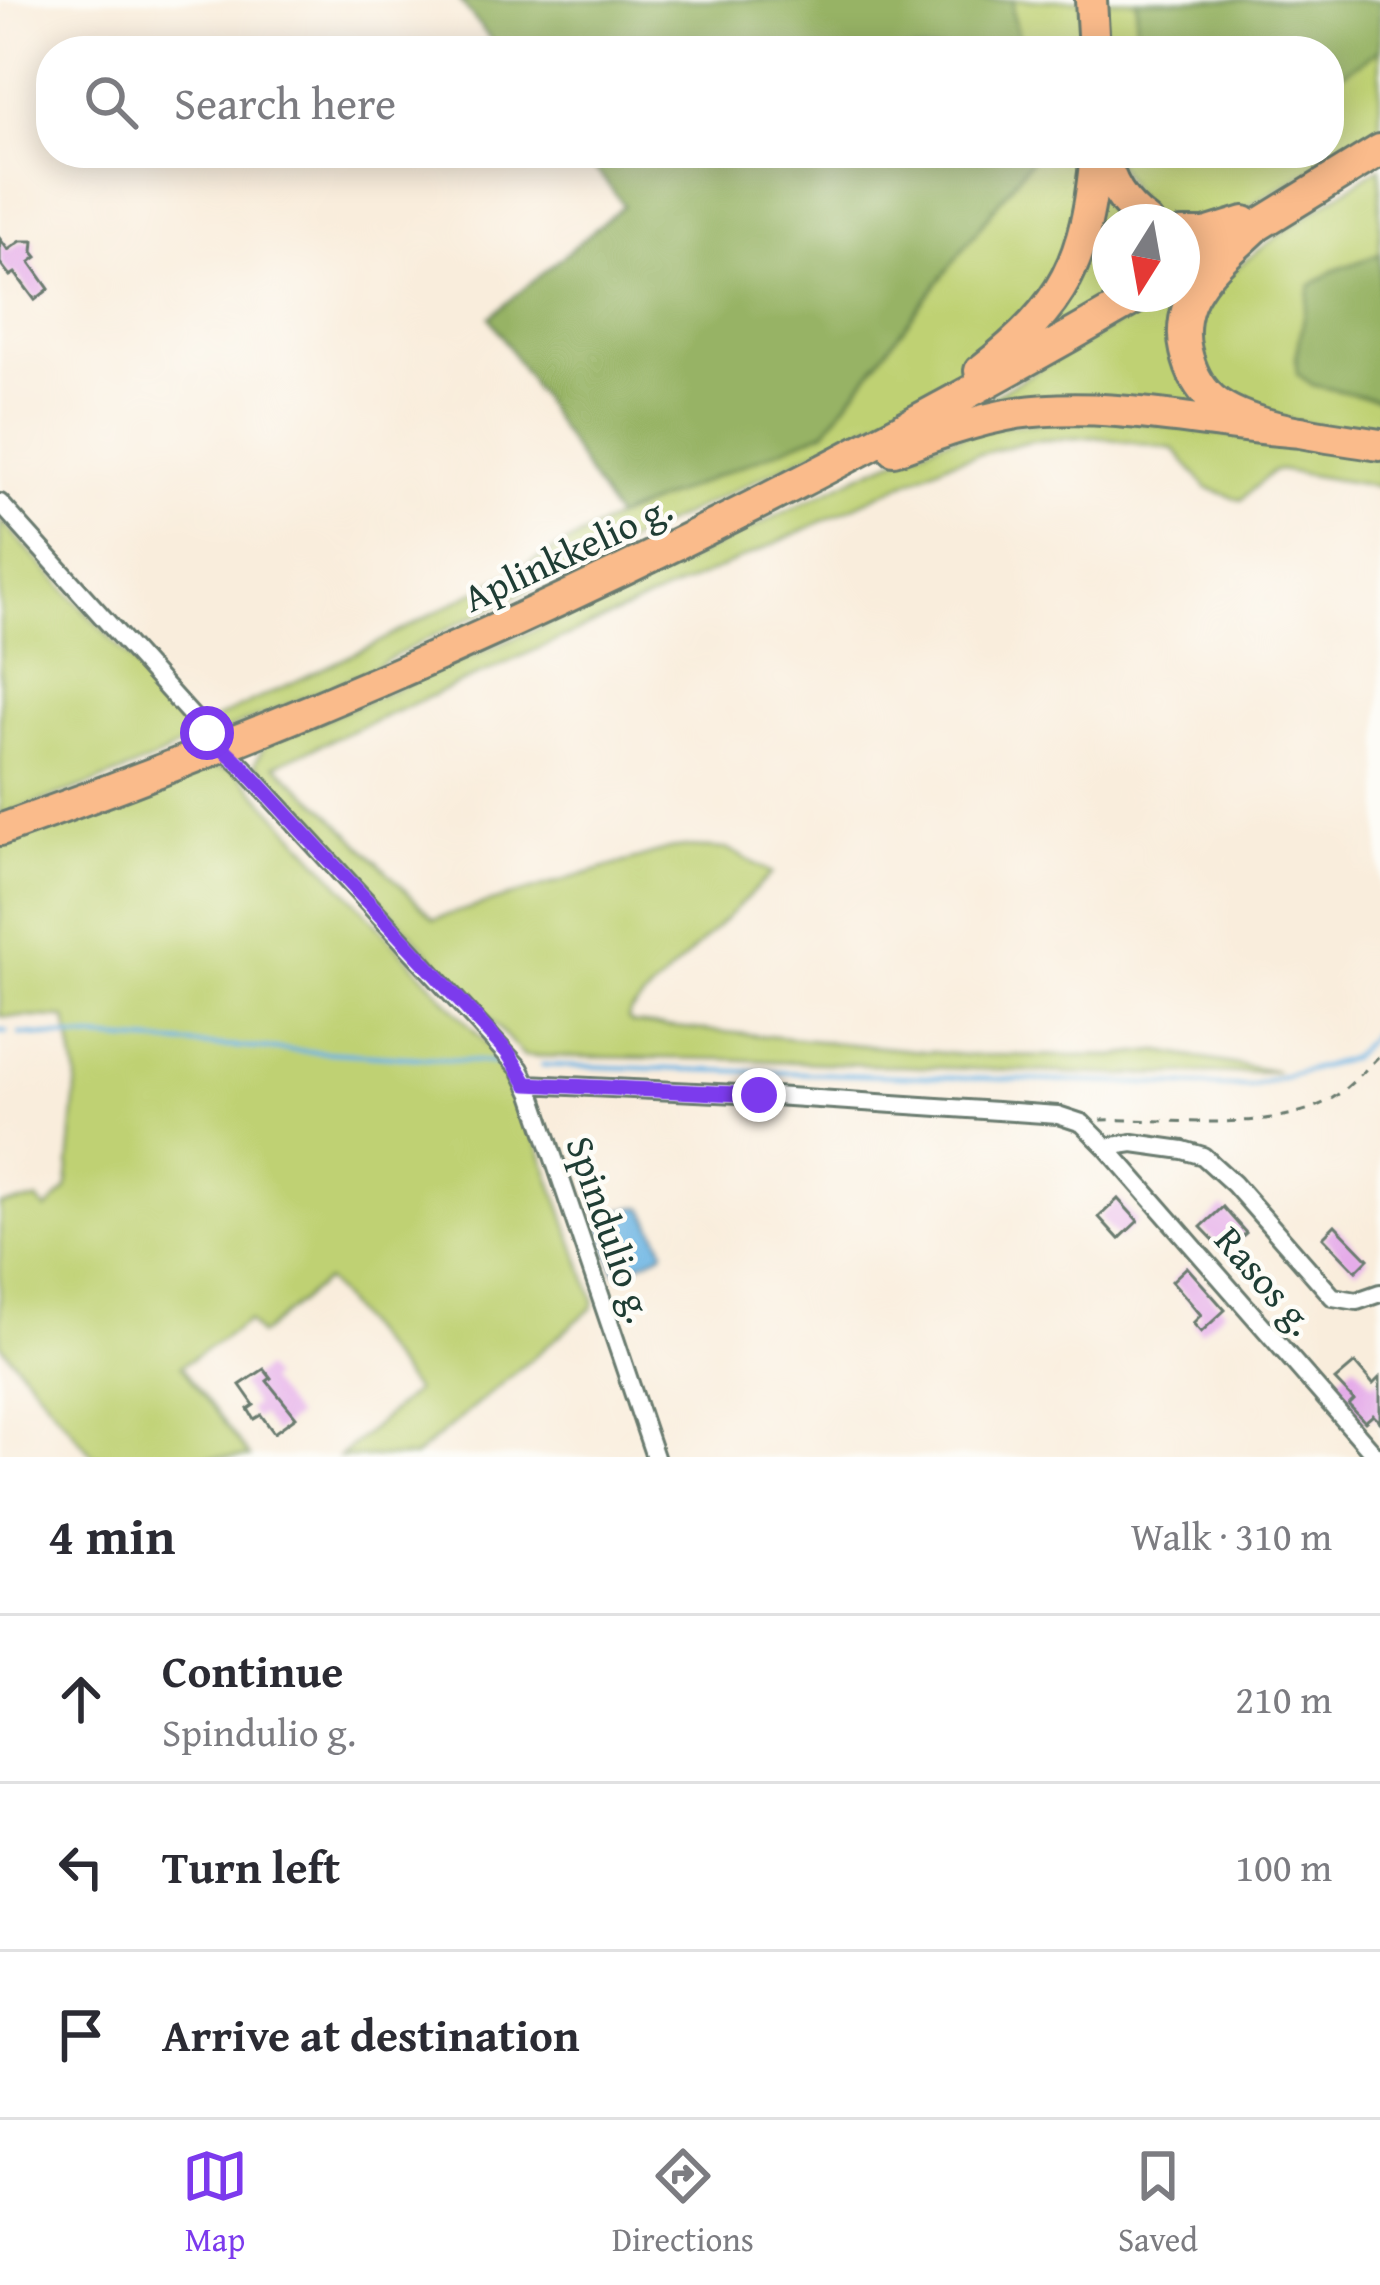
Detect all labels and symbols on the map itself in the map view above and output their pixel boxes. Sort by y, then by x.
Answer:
north arrow [1092,204,1200,312]
street label: Aplinkkelio g. [453,479,681,625]
route start [180,706,234,760]
route end [732,1068,786,1122]
street label: Spindulio g. [552,1128,670,1330]
street label: Rasos g. [1202,1213,1330,1347]

